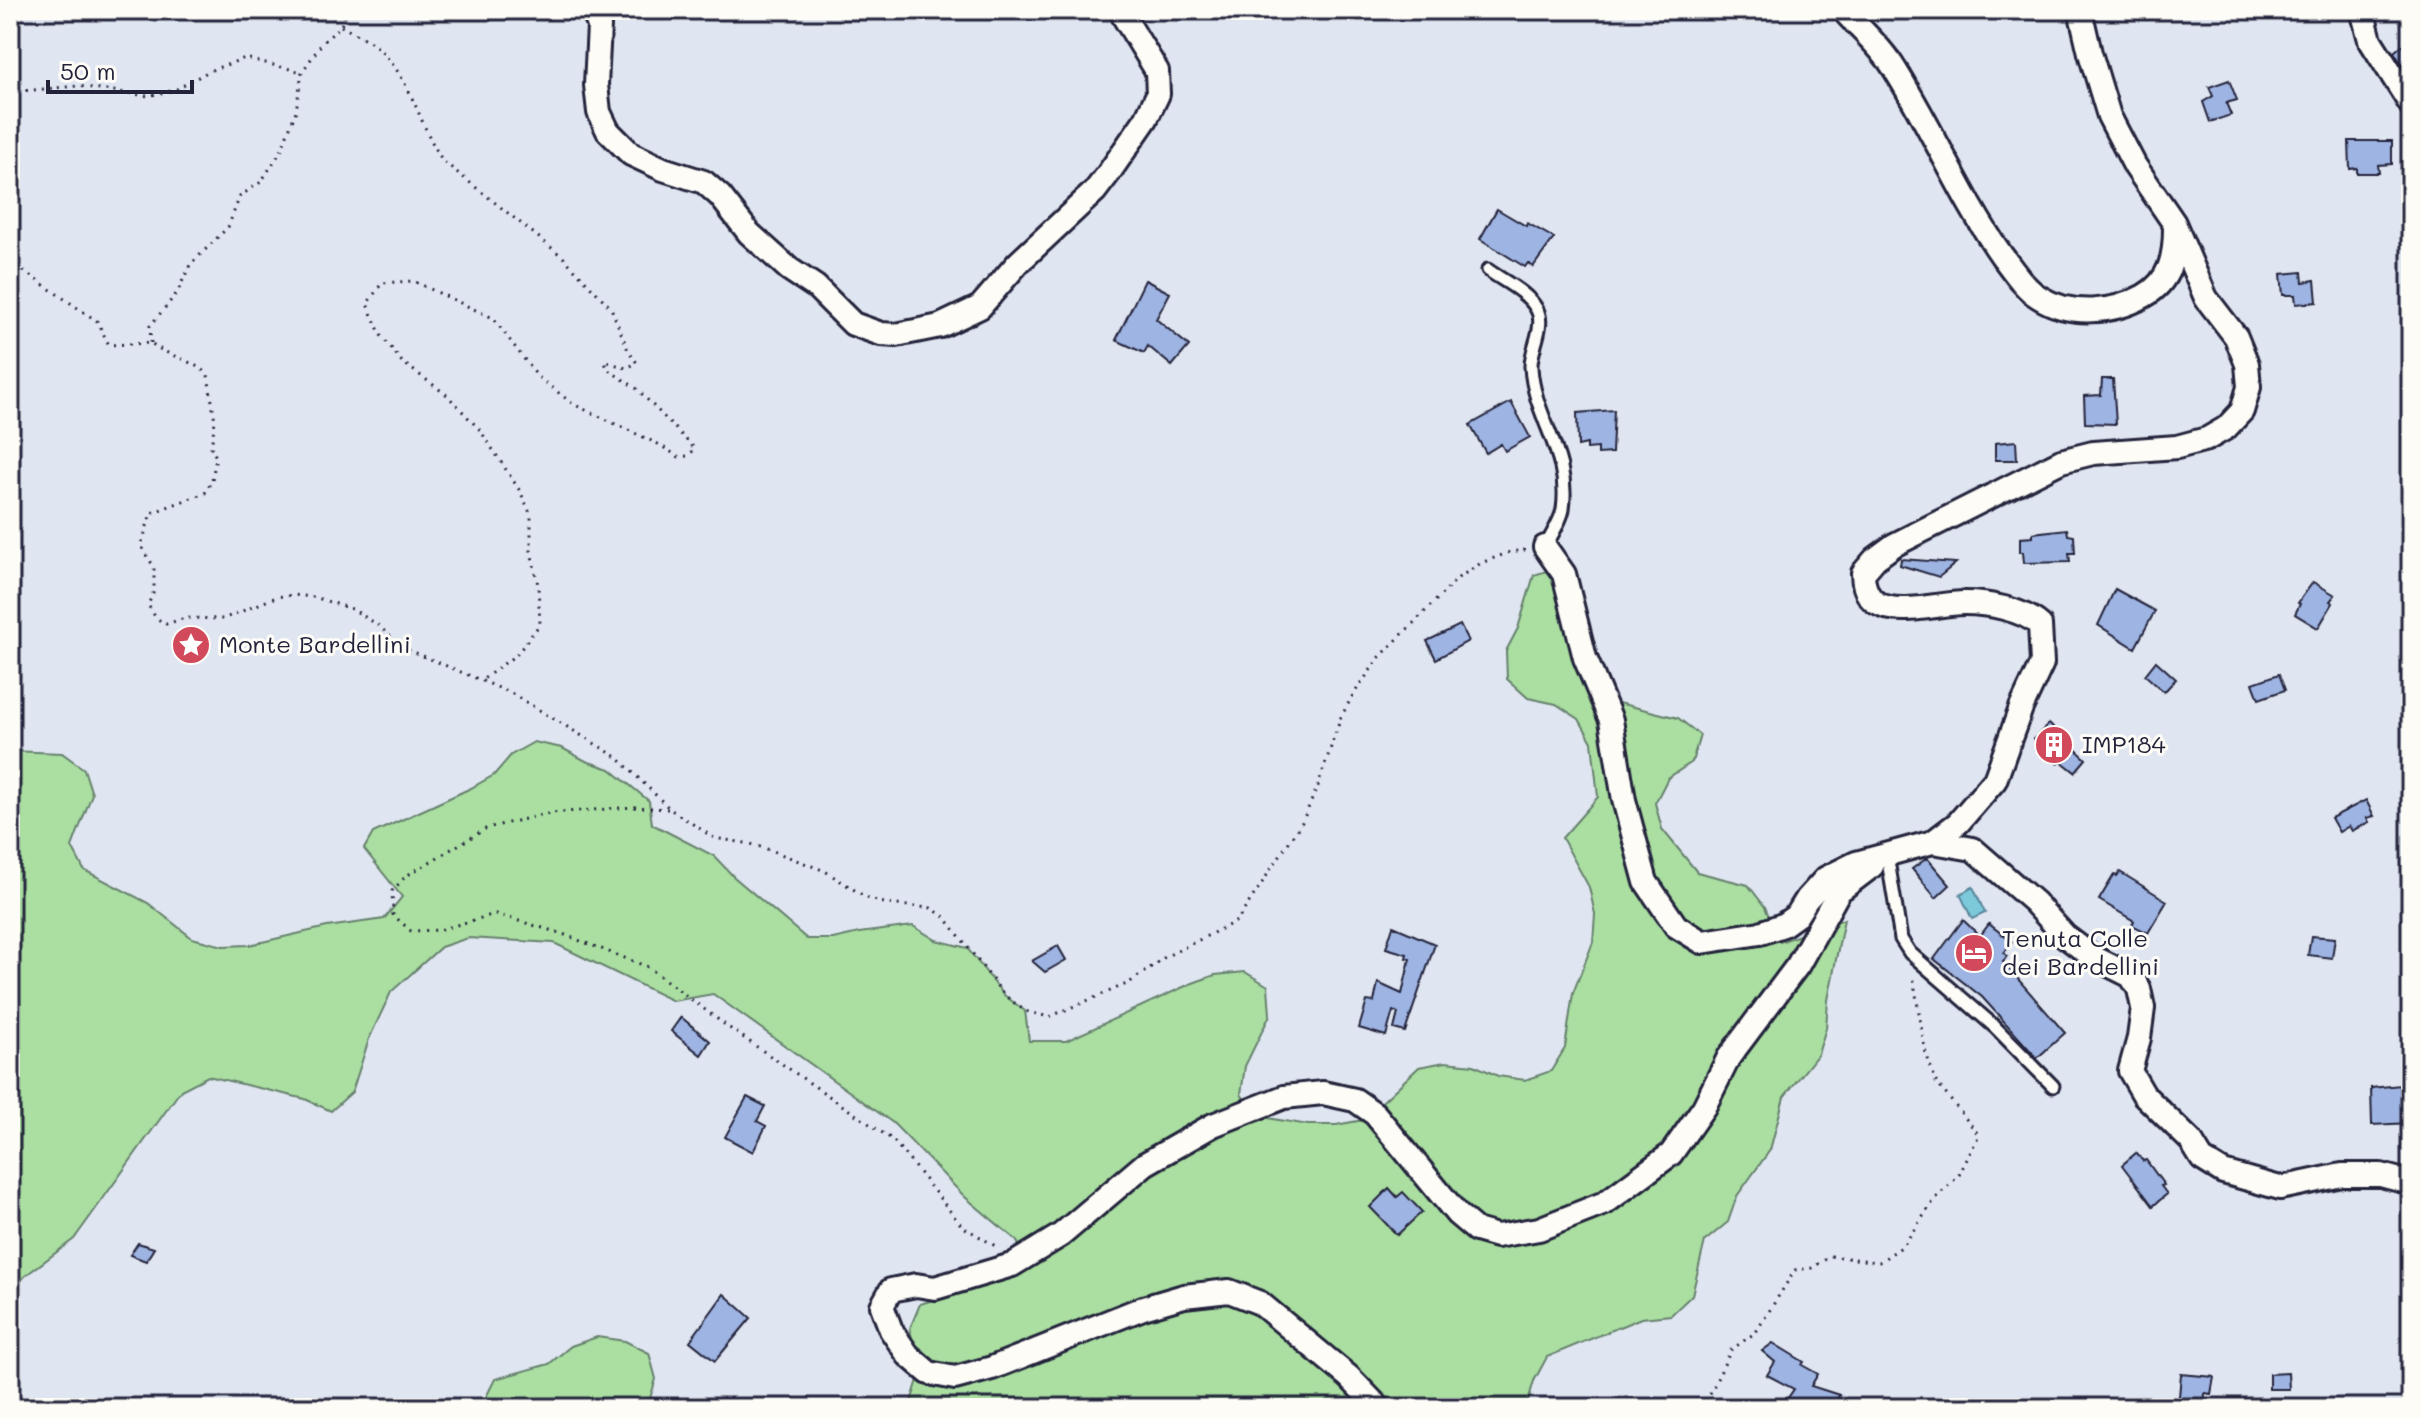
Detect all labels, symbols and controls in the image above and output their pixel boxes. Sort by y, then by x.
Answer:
scale bar [48,44,192,94]
text: 50 m [60,55,116,86]
place icon: Monte Bardellini [170,624,212,666]
place label: Monte Bardellini [219,628,411,659]
building icon: IMP184 [2033,724,2075,766]
place label: IMP184 [2082,728,2166,759]
place label: Tenuta Colle dei Bardellini [2002,922,2159,981]
hotel icon: Tenuta Colle dei Bardellini [1953,932,1995,974]

